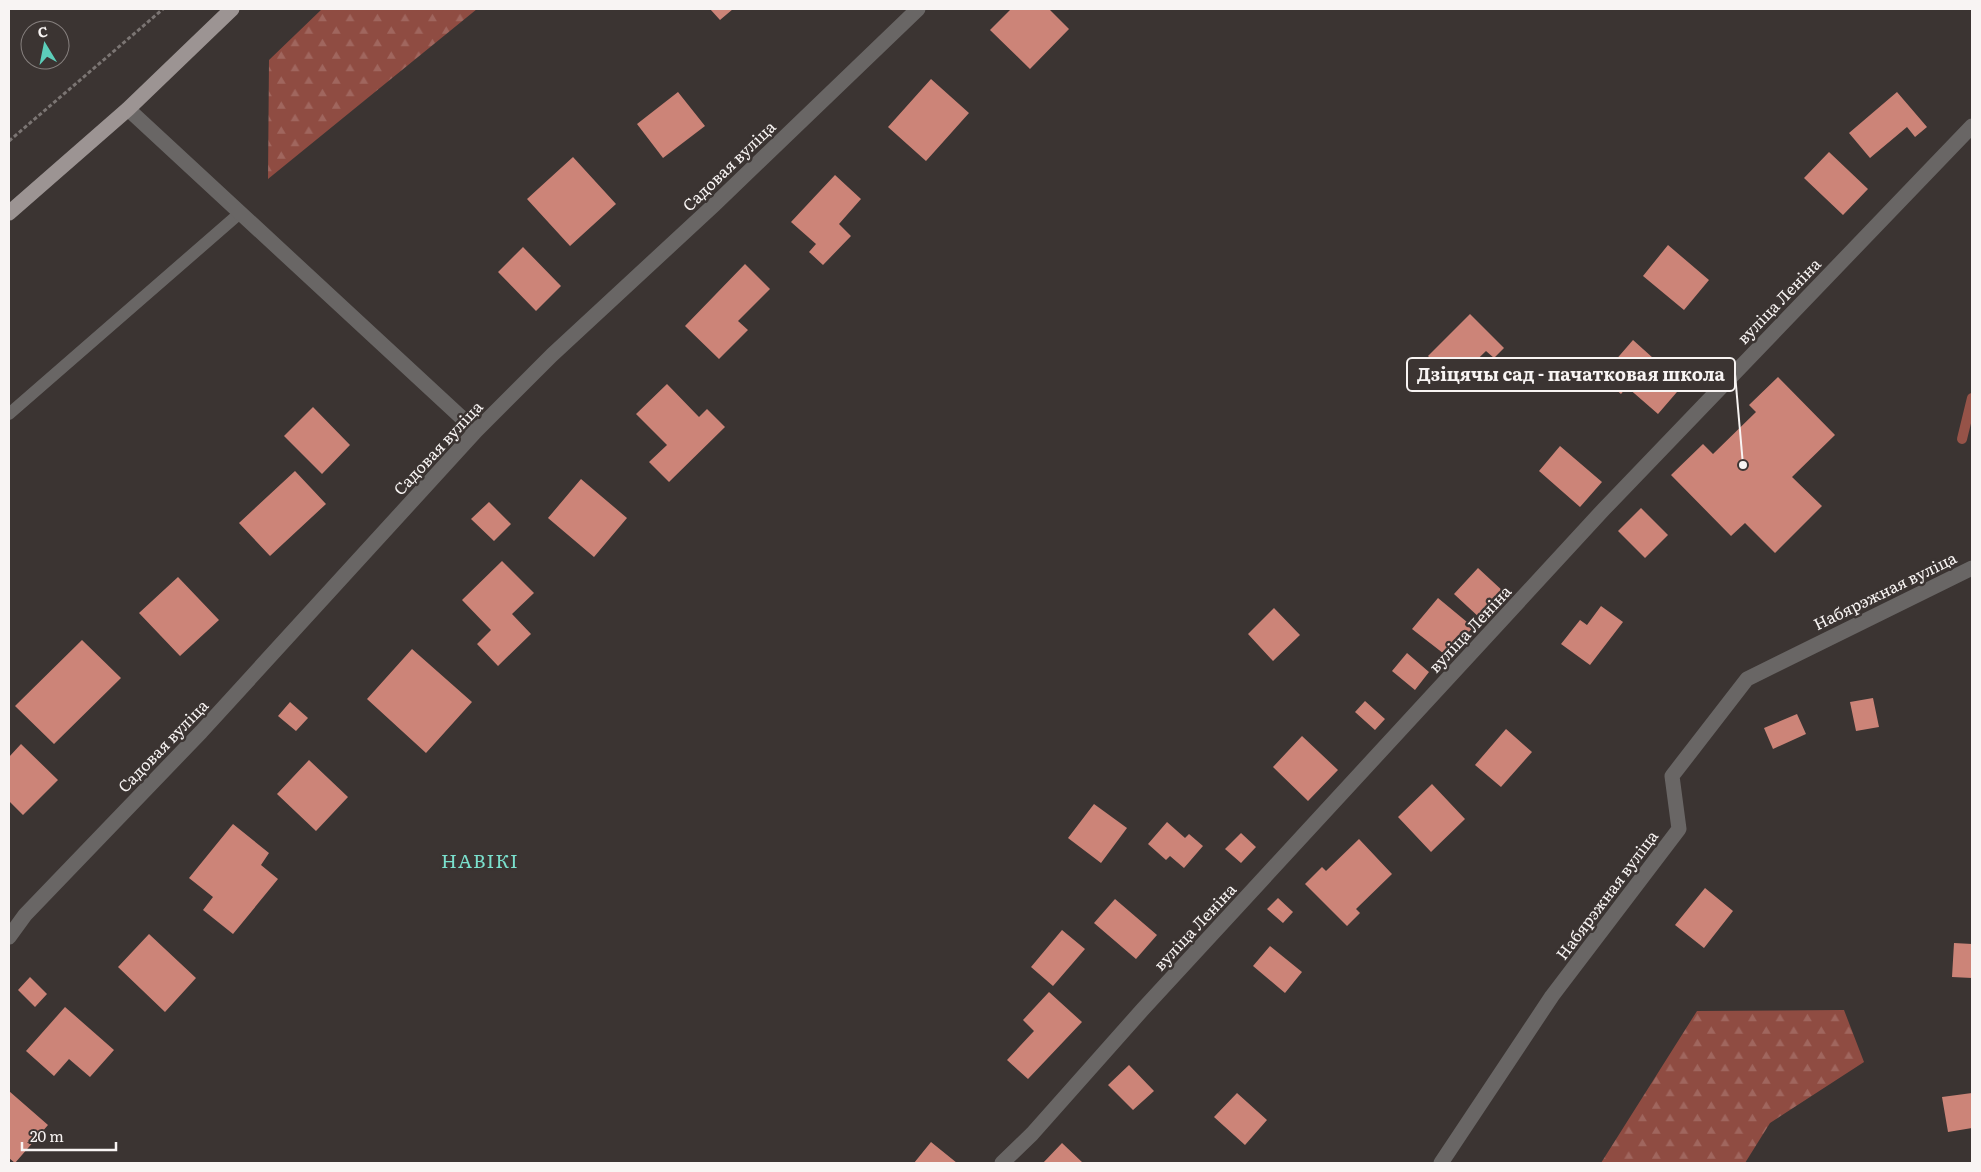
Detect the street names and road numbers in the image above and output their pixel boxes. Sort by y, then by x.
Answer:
street label: Садовая вуліца [676,114,781,216]
street label: вуліца Леніна [1731,252,1826,349]
street label: Садовая вуліца [387,394,488,500]
street label: Набярэжная вуліца [1809,545,1961,635]
street label: вуліца Леніна [1422,579,1516,677]
street label: Садовая вуліца [111,693,213,797]
street label: Набярэжная вуліца [1549,824,1663,964]
street label: вуліца Леніна [1147,877,1241,975]

